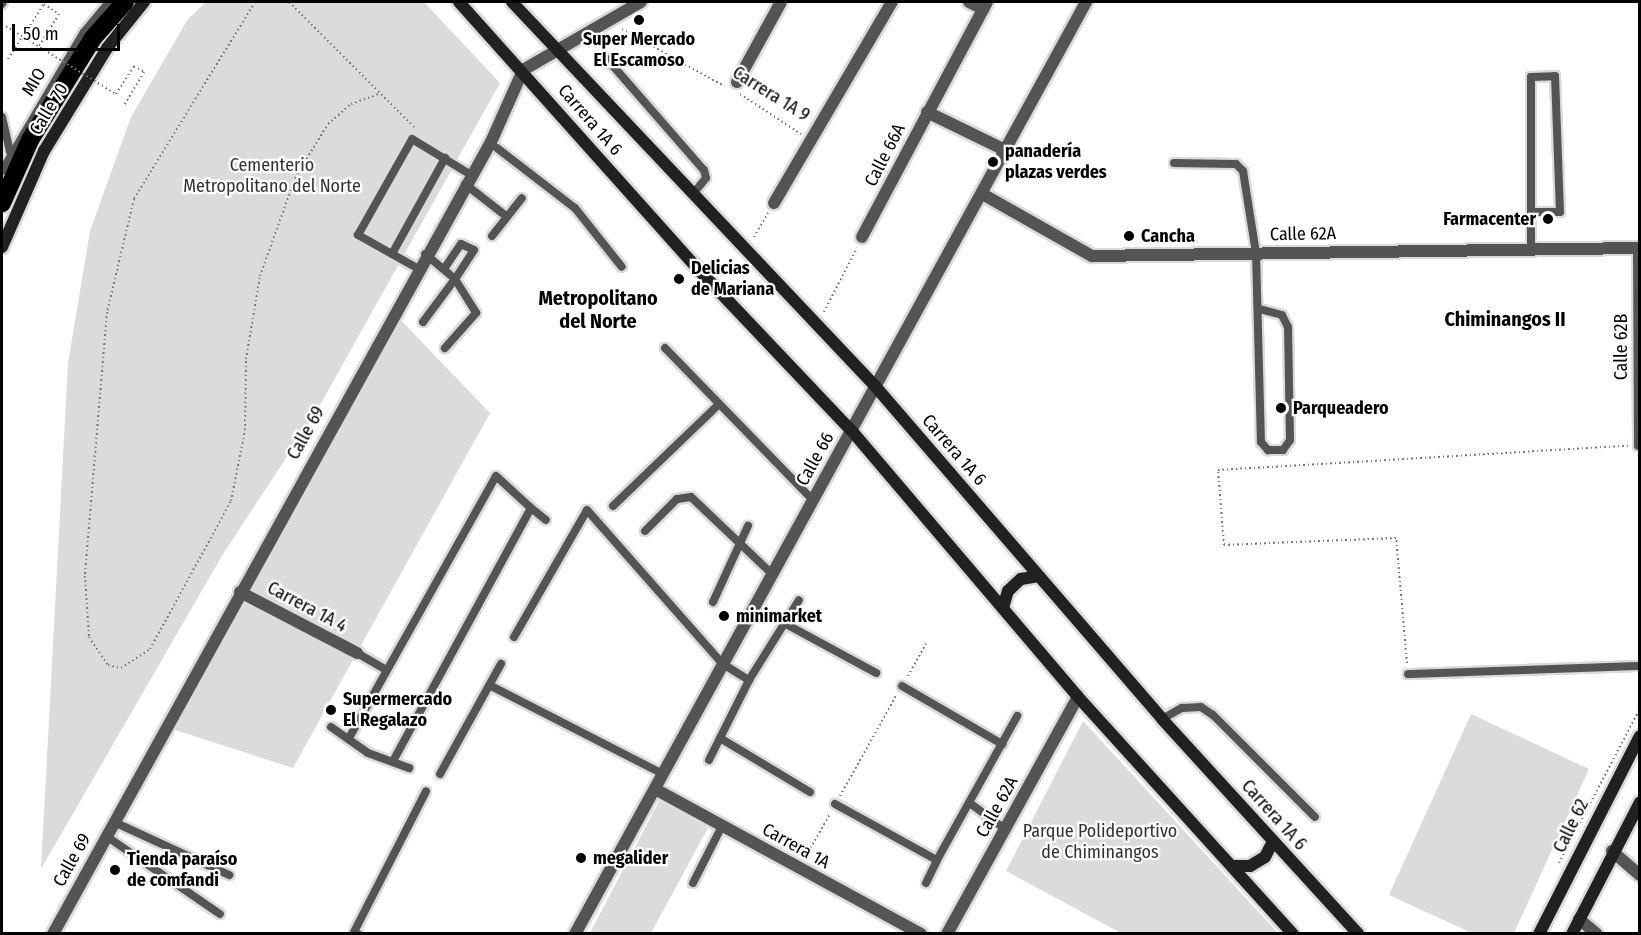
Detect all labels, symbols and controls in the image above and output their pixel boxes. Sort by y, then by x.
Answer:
scale bar [15,12,123,50]
marker: Super Mercado El Escamoso [632,13,646,27]
text: 50 m [23,23,59,45]
place label: Super Mercado El Escamoso [583,29,695,72]
street label: Carrera 1A 9 [728,62,814,126]
street label: MIO [17,64,51,100]
street label: Calle 70 [25,79,73,139]
street label: Carrera 1A 6 [553,80,627,160]
street label: Calle 66A [860,120,910,190]
place label: panadería plazas verdes [1005,141,1107,184]
park label: Cementerio Metropolitano del Norte [183,155,361,198]
marker: panadería plazas verdes [986,155,1000,169]
place label: Farmacenter [1443,208,1536,230]
marker: Farmacenter [1541,212,1555,226]
street label: Calle 62A [1270,223,1336,245]
place label: Cancha [1141,225,1195,247]
marker: Cancha [1122,229,1136,243]
place label: Delicias de Mariana [691,258,774,300]
marker: Delicias de Mariana [672,272,686,286]
district label: Metropolitano del Norte [538,286,658,333]
district label: Chiminangos II [1444,307,1566,331]
street label: Calle 62B [1610,314,1632,380]
place label: Parqueadero [1293,397,1389,419]
marker: Parqueadero [1274,401,1288,415]
street label: Calle 69 [283,403,329,463]
street label: Carrera 1A 6 [917,410,991,490]
street label: Calle 66 [791,428,839,490]
street label: Carrera 1A 4 [264,577,350,637]
place label: minimarket [736,605,822,627]
marker: minimarket [717,609,731,623]
place label: Supermercado El Regalazo [343,689,452,732]
marker: Supermercado El Regalazo [324,703,338,717]
street label: Calle 62A [971,773,1023,841]
street label: Carrera 1A 6 [1237,775,1311,855]
street label: Calle 62 [1549,796,1593,856]
street label: Carrera 1A [758,819,834,873]
park label: Parque Polideportivo de Chiminangos [1023,821,1177,864]
street label: Calle 69 [49,830,95,890]
place label: megalider [593,847,668,869]
place label: Tienda paraíso de comfandi [127,849,237,892]
marker: megalider [574,851,588,865]
marker: Tienda paraíso de comfandi [108,863,122,877]

